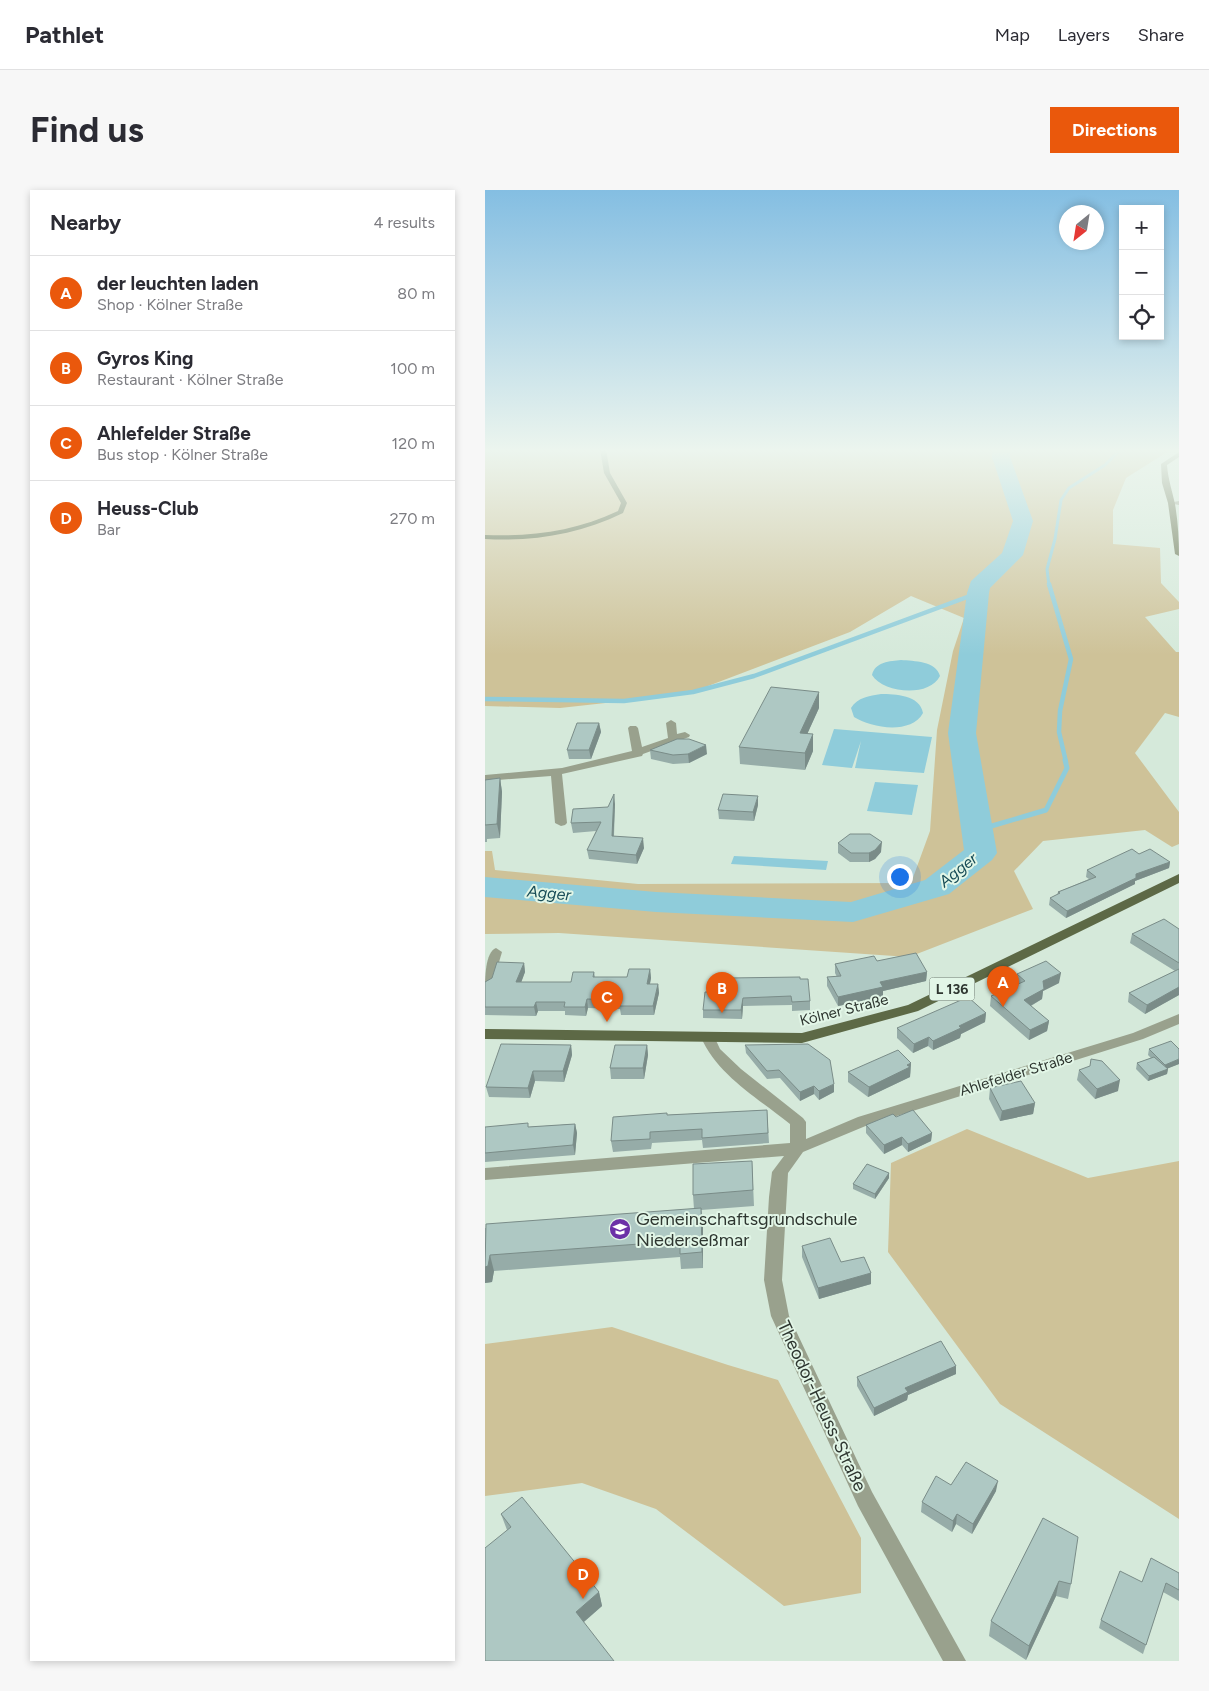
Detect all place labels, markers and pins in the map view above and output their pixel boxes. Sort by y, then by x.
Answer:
pin: A [987,966,1019,1007]
pin: B [706,972,738,1013]
pin: C [591,981,623,1022]
place label: Gemeinschaftsgrundschule Niederseßmar [636,1208,858,1251]
school or university icon: Gemeinschaftsgrundschule Niederseßmar [608,1217,632,1241]
pin: D [567,1558,599,1599]

